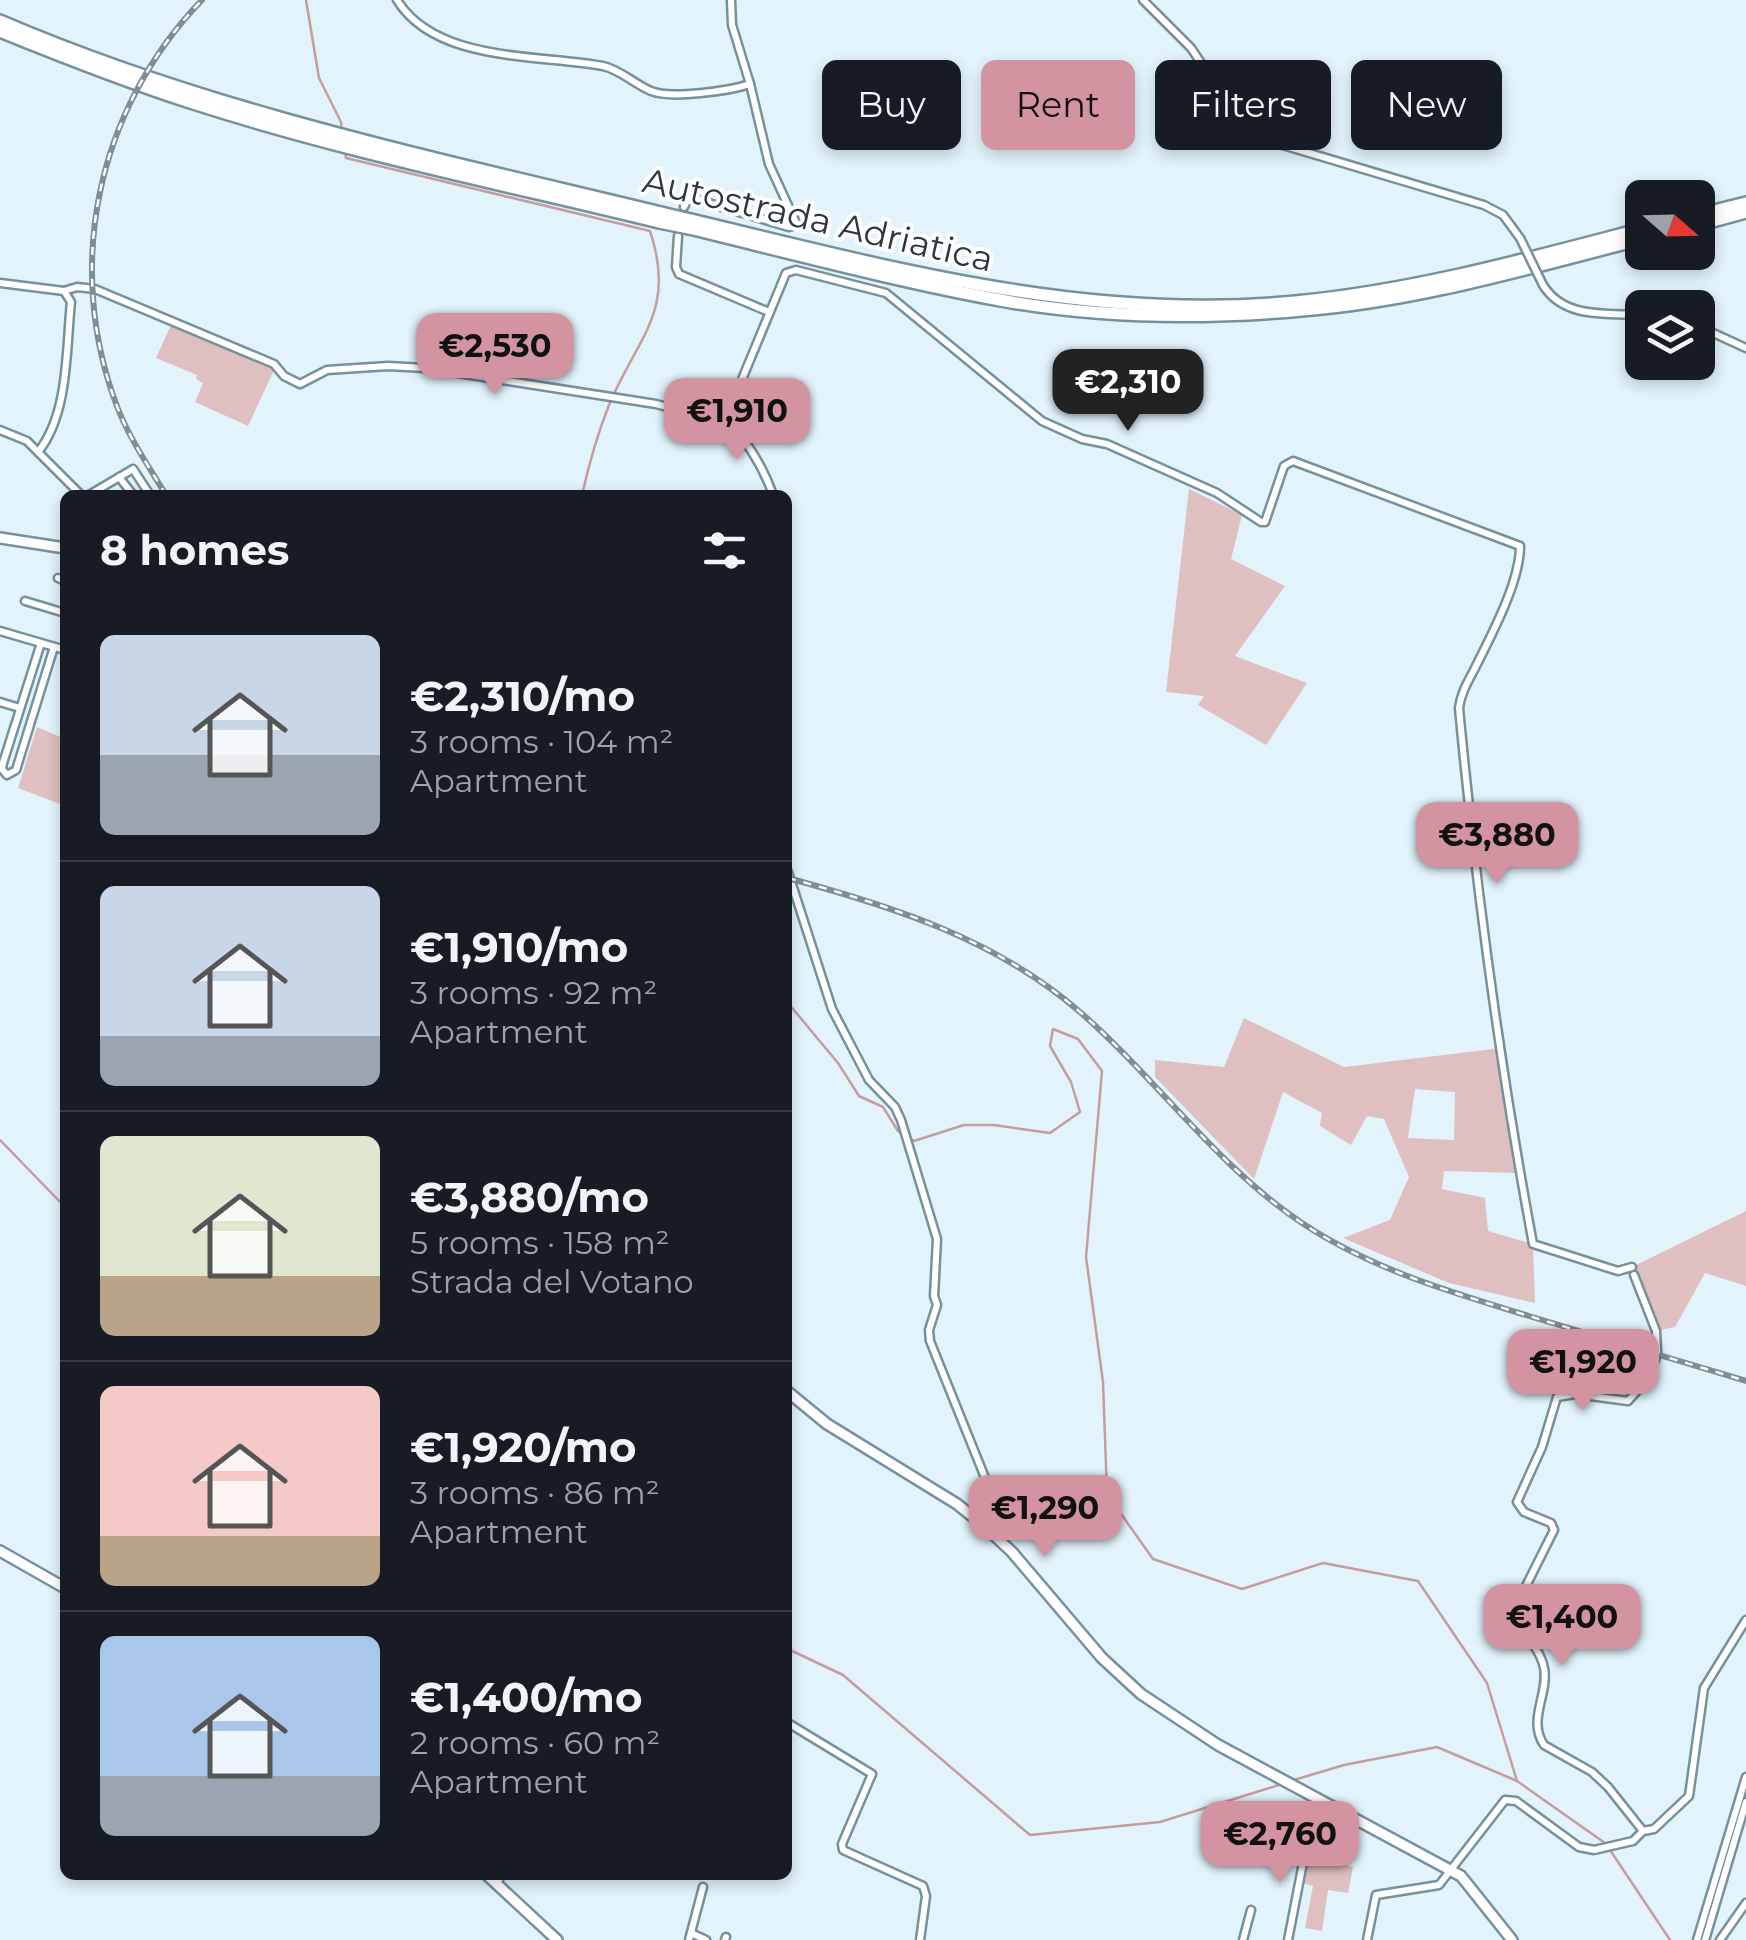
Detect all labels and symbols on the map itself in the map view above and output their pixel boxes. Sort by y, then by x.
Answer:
street label: Autostrada Adriatica [639,158,998,281]
north arrow [1625,180,1715,270]
pin: €2,530 [414,313,576,398]
pin: €2,310 [1047,349,1209,434]
pin: €1,910 [656,378,818,463]
pin: €3,880 [1416,802,1578,887]
pin: €1,920 [1502,1329,1664,1414]
pin: €1,290 [964,1475,1126,1560]
pin: €1,400 [1481,1584,1643,1669]
pin: €2,760 [1199,1801,1361,1886]

